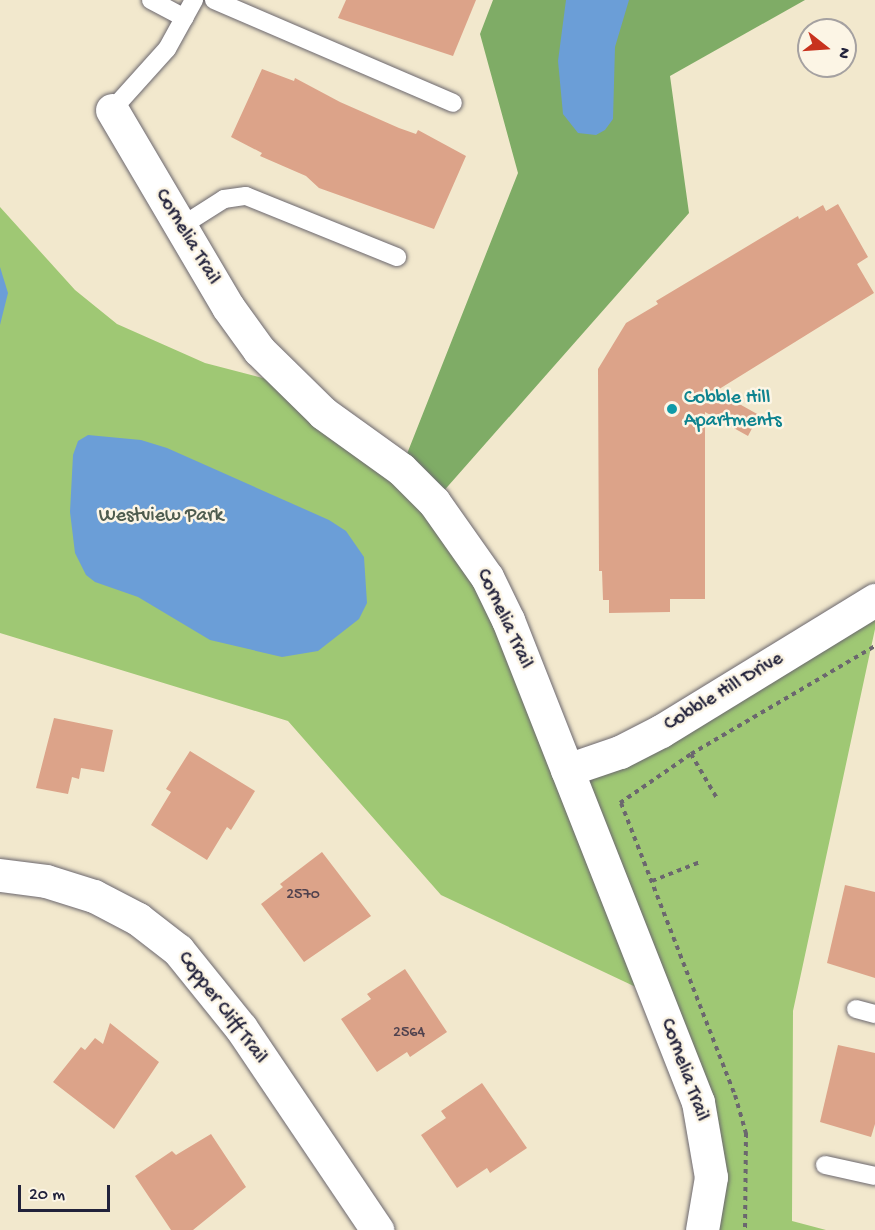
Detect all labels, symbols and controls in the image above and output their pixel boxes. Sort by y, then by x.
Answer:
north arrow [797,18,857,78]
text: N [832,45,853,61]
street label: Cornelia Trail [149,185,225,289]
place label: Cobble Hill Apartments [684,386,782,433]
marker: Cobble Hill Apartments [665,402,679,416]
park label: Westview Park [99,504,223,528]
street label: Cornelia Trail [470,565,538,673]
street label: Cobble Hill Drive [660,647,788,737]
house number: 2570 [286,886,320,906]
street label: Copper Cliff Trail [172,947,272,1069]
street label: Cornelia Trail [654,1015,714,1125]
house number: 2564 [393,1024,425,1044]
scale bar [21,1173,112,1211]
text: 20 m [29,1185,65,1206]

